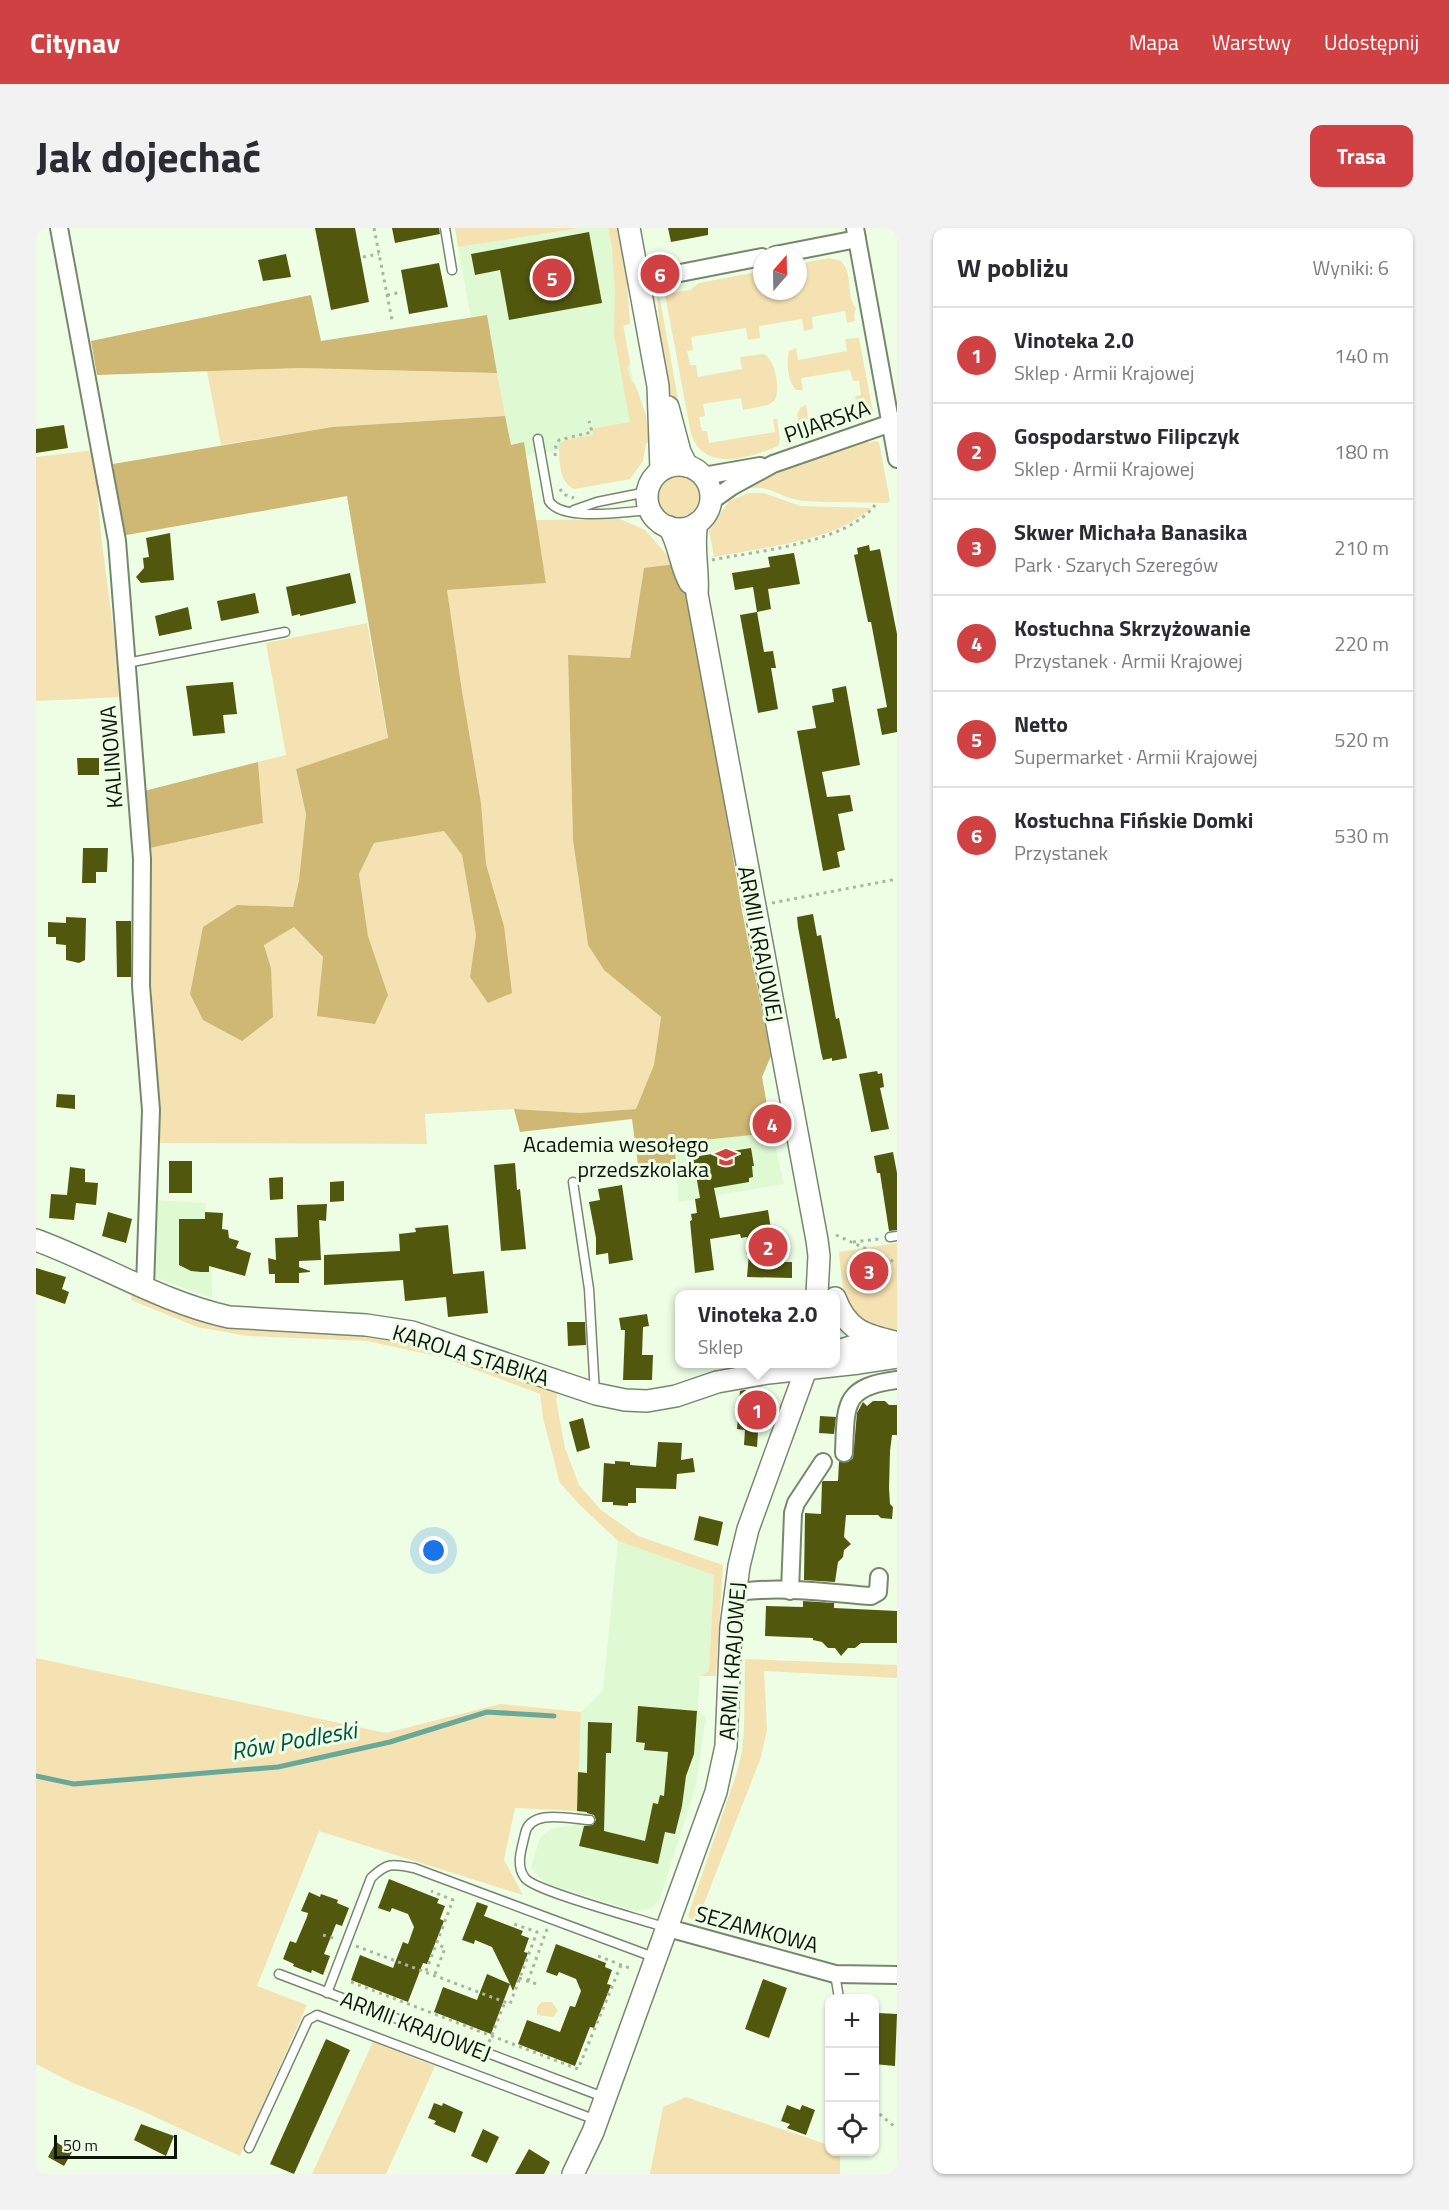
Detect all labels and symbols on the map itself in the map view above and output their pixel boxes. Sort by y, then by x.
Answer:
north arrow [753,246,807,300]
pin: 6 [640,252,680,296]
pin: 5 [532,256,572,300]
street label: PIJARSKA [779,390,875,452]
street label: KALINOWA [90,704,132,810]
street label: ARMII KRAJOWEJ [729,863,793,1025]
pin: 4 [752,1102,792,1146]
place label: Academia wesołego przedszkolaka [523,1127,709,1186]
school or university icon: Academia wesołego przedszkolaka [714,1145,738,1169]
pin: 2 [748,1224,788,1270]
pin: 3 [850,1248,888,1294]
street label: KAROLA STABIKA [388,1315,554,1395]
pin: 1 [738,1388,776,1432]
your location [419,1536,448,1565]
street label: ARMII KRAJOWEJ [710,1581,754,1741]
water label: Rów Podleski [228,1711,363,1769]
street label: SEZAMKOWA [692,1896,822,1962]
street label: ARMII KRAJOWEJ [336,1982,496,2070]
scale bar [54,2132,177,2160]

